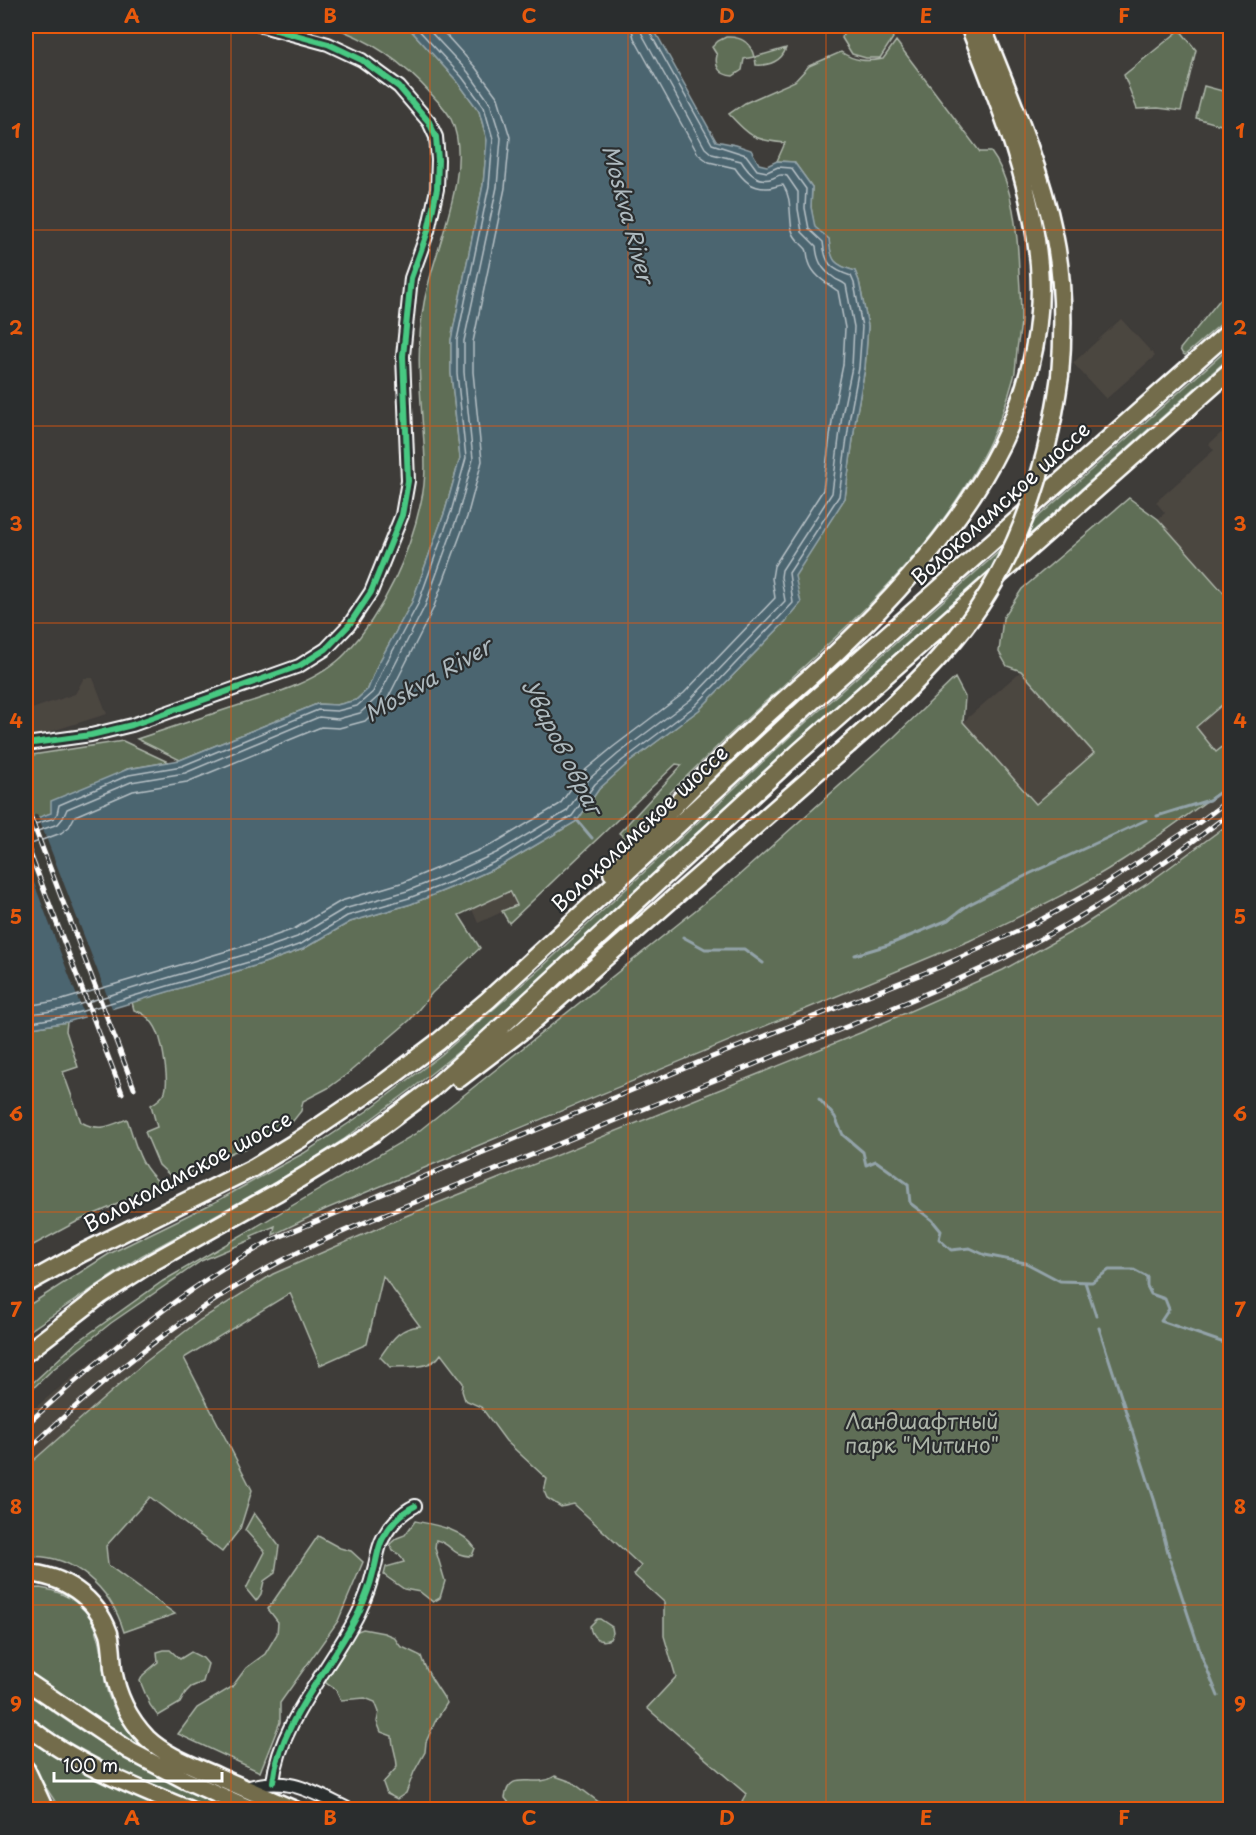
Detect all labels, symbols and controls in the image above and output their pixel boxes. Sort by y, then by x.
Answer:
text: A [124,0,140,30]
text: B [323,0,337,30]
text: C [521,0,537,30]
text: D [719,0,735,30]
text: E [920,0,932,30]
text: F [1118,0,1130,30]
text: 1 [11,115,21,145]
text: 1 [1235,115,1245,145]
water label: Moskva River [595,141,665,290]
text: 2 [9,312,23,342]
text: 2 [1233,312,1247,342]
street label: Волоколамское шоссе [903,413,1097,592]
text: 3 [9,508,23,538]
text: 3 [1233,508,1247,538]
water label: Moskva River [357,627,500,729]
water label: Уваров овраг [515,673,613,822]
text: 4 [9,705,23,735]
text: 4 [1233,705,1247,735]
street label: Волоколамское шоссе [543,737,734,918]
text: 5 [10,901,22,931]
text: 5 [1234,901,1246,931]
text: 6 [9,1098,23,1128]
text: 6 [1233,1098,1247,1128]
street label: Волоколамское шоссе [77,1102,297,1239]
text: 7 [10,1294,22,1324]
text: 7 [1234,1294,1246,1324]
park label: Ландшафтный парк "Митино" [845,1404,999,1460]
text: 8 [10,1491,22,1521]
text: 8 [1234,1491,1246,1521]
text: 9 [10,1688,22,1718]
text: 9 [1234,1688,1246,1718]
scale bar [54,1745,222,1783]
text: 100 m [63,1751,118,1778]
text: A [124,1802,140,1832]
text: B [323,1802,337,1832]
text: C [521,1802,537,1832]
text: D [719,1802,735,1832]
text: E [920,1802,932,1832]
text: F [1118,1802,1130,1832]

